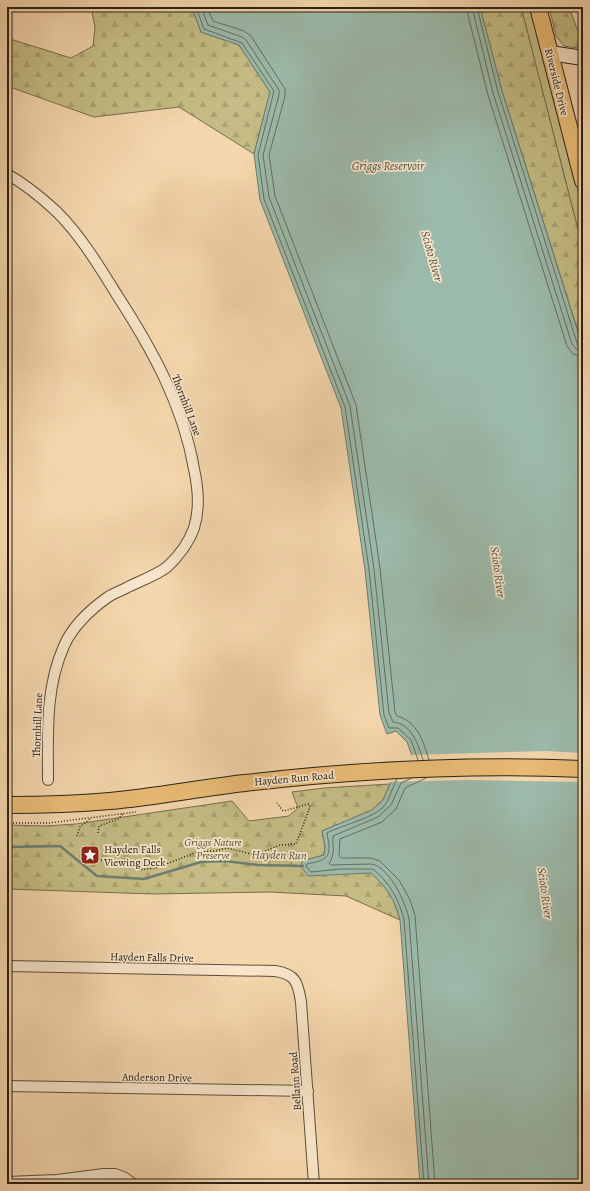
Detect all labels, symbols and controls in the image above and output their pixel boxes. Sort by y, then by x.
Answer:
street label: Riverside Drive [541,47,572,117]
water label: Griggs Reservoir [352,158,425,174]
water label: Scioto River [417,229,447,284]
street label: Thornhill Lane [168,372,205,438]
water label: Scioto River [486,545,510,600]
street label: Thornhill Lane [29,692,46,758]
street label: Hayden Run Road [253,768,335,789]
park label: Griggs Nature Preserve [184,835,242,863]
place label: Hayden Falls Viewing Deck [103,842,166,870]
place icon: Hayden Falls Viewing Deck [79,844,101,866]
water label: Hayden Run [251,847,307,863]
water label: Scioto River [533,866,557,921]
street label: Hayden Falls Drive [110,949,194,966]
street label: Bellann Road [286,1051,305,1111]
street label: Anderson Drive [121,1069,192,1086]

